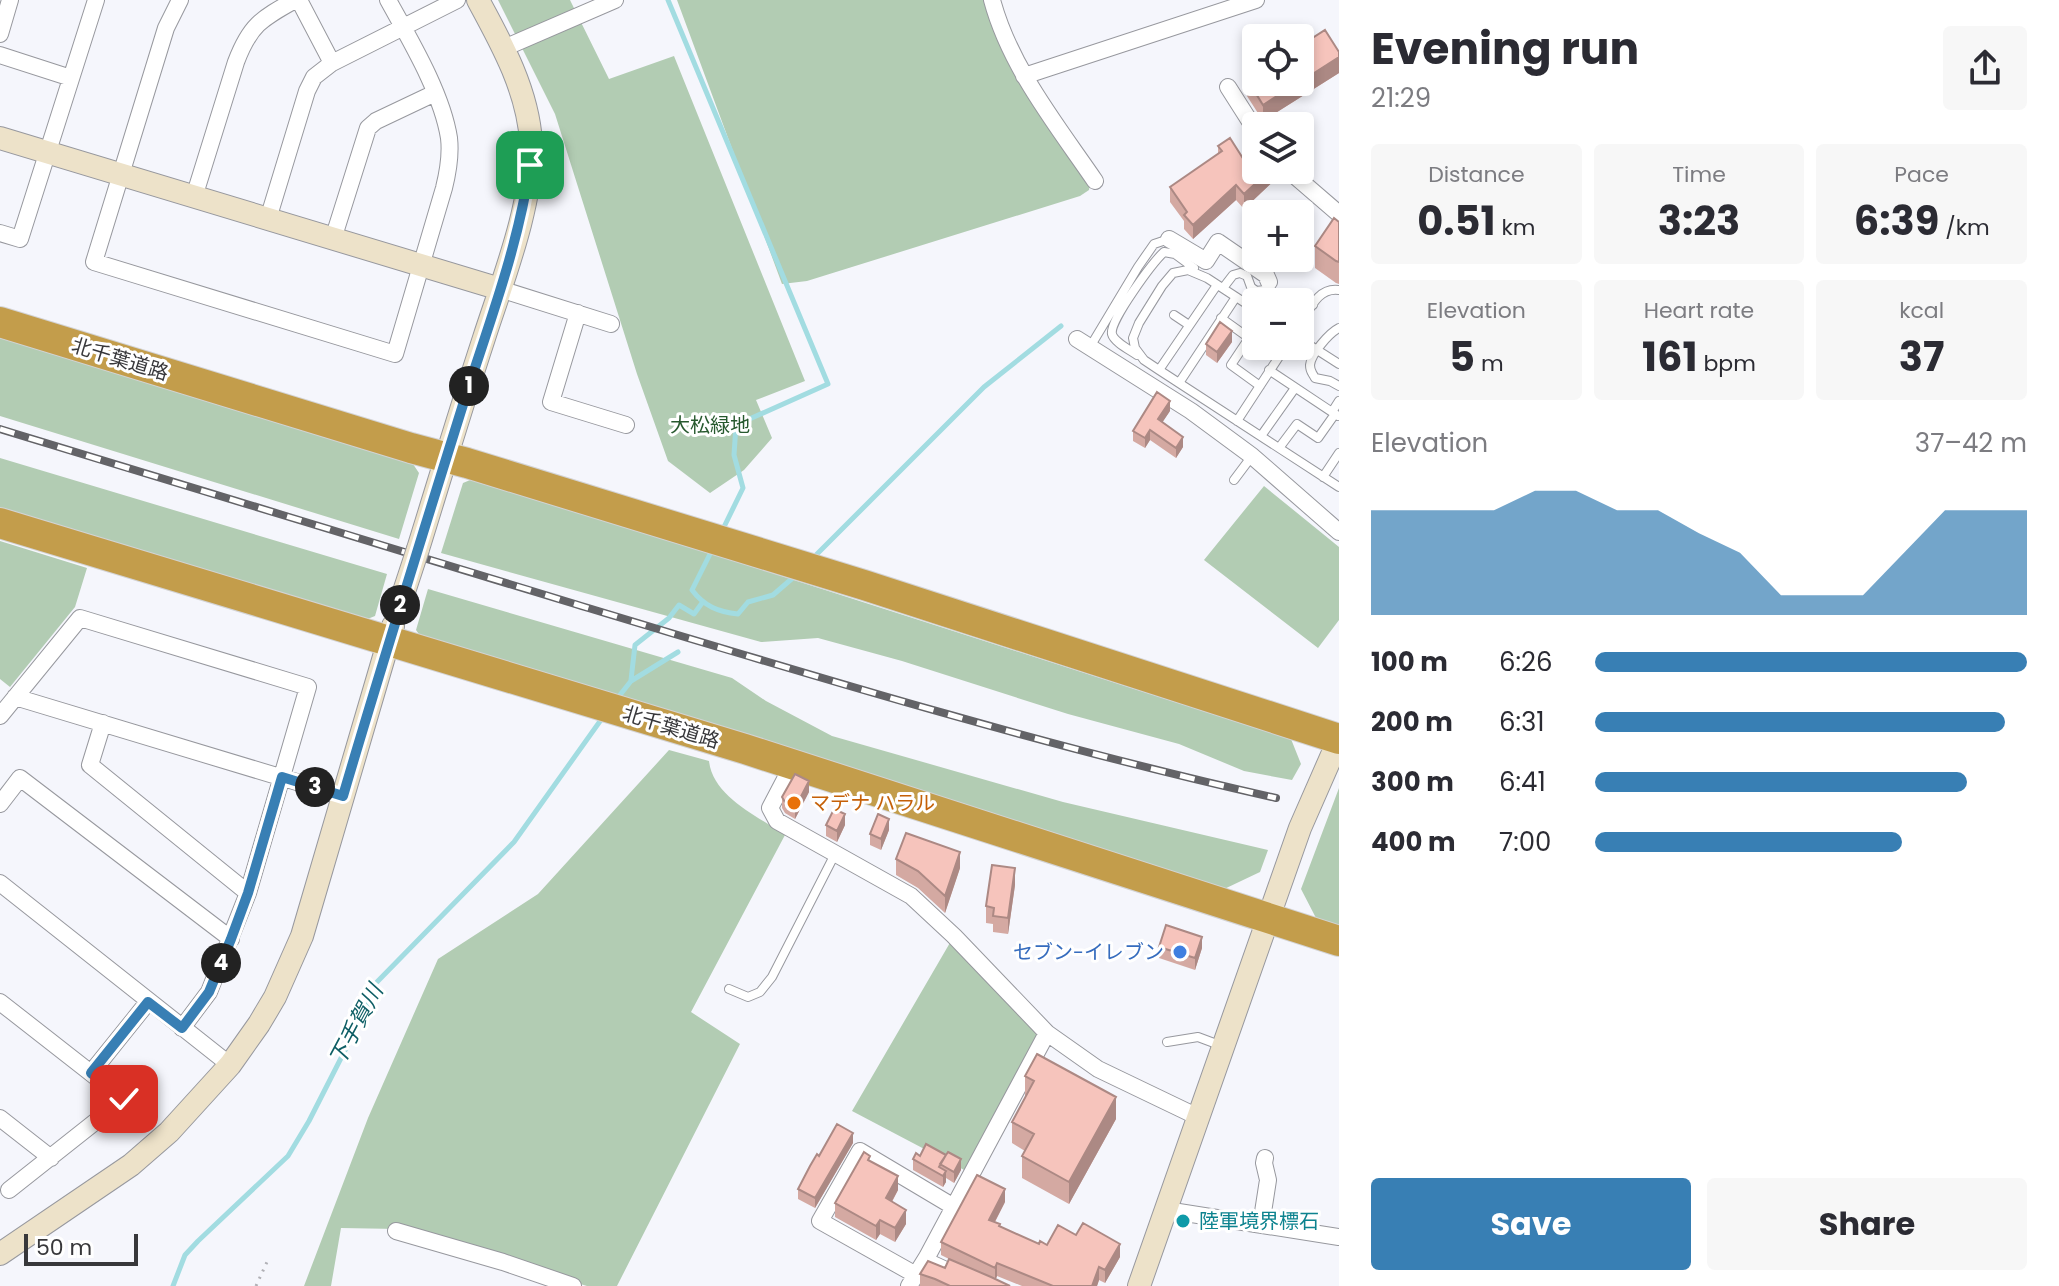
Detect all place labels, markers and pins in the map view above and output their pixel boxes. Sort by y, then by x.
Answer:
pin [496,131,564,199]
pin: 1 [449,366,489,406]
pin: 2 [380,585,420,625]
pin: 3 [295,767,335,807]
place label: マデナ ハラル [810,789,935,817]
marker: マデナ ハラル [785,794,803,812]
place label: セブン-イレブン [1013,938,1164,966]
pin: 4 [201,943,241,983]
marker: セブン-イレブン [1171,943,1189,961]
pin [90,1065,158,1133]
place label: 陸軍境界標石 [1199,1207,1319,1235]
marker: 陸軍境界標石 [1174,1212,1192,1230]

